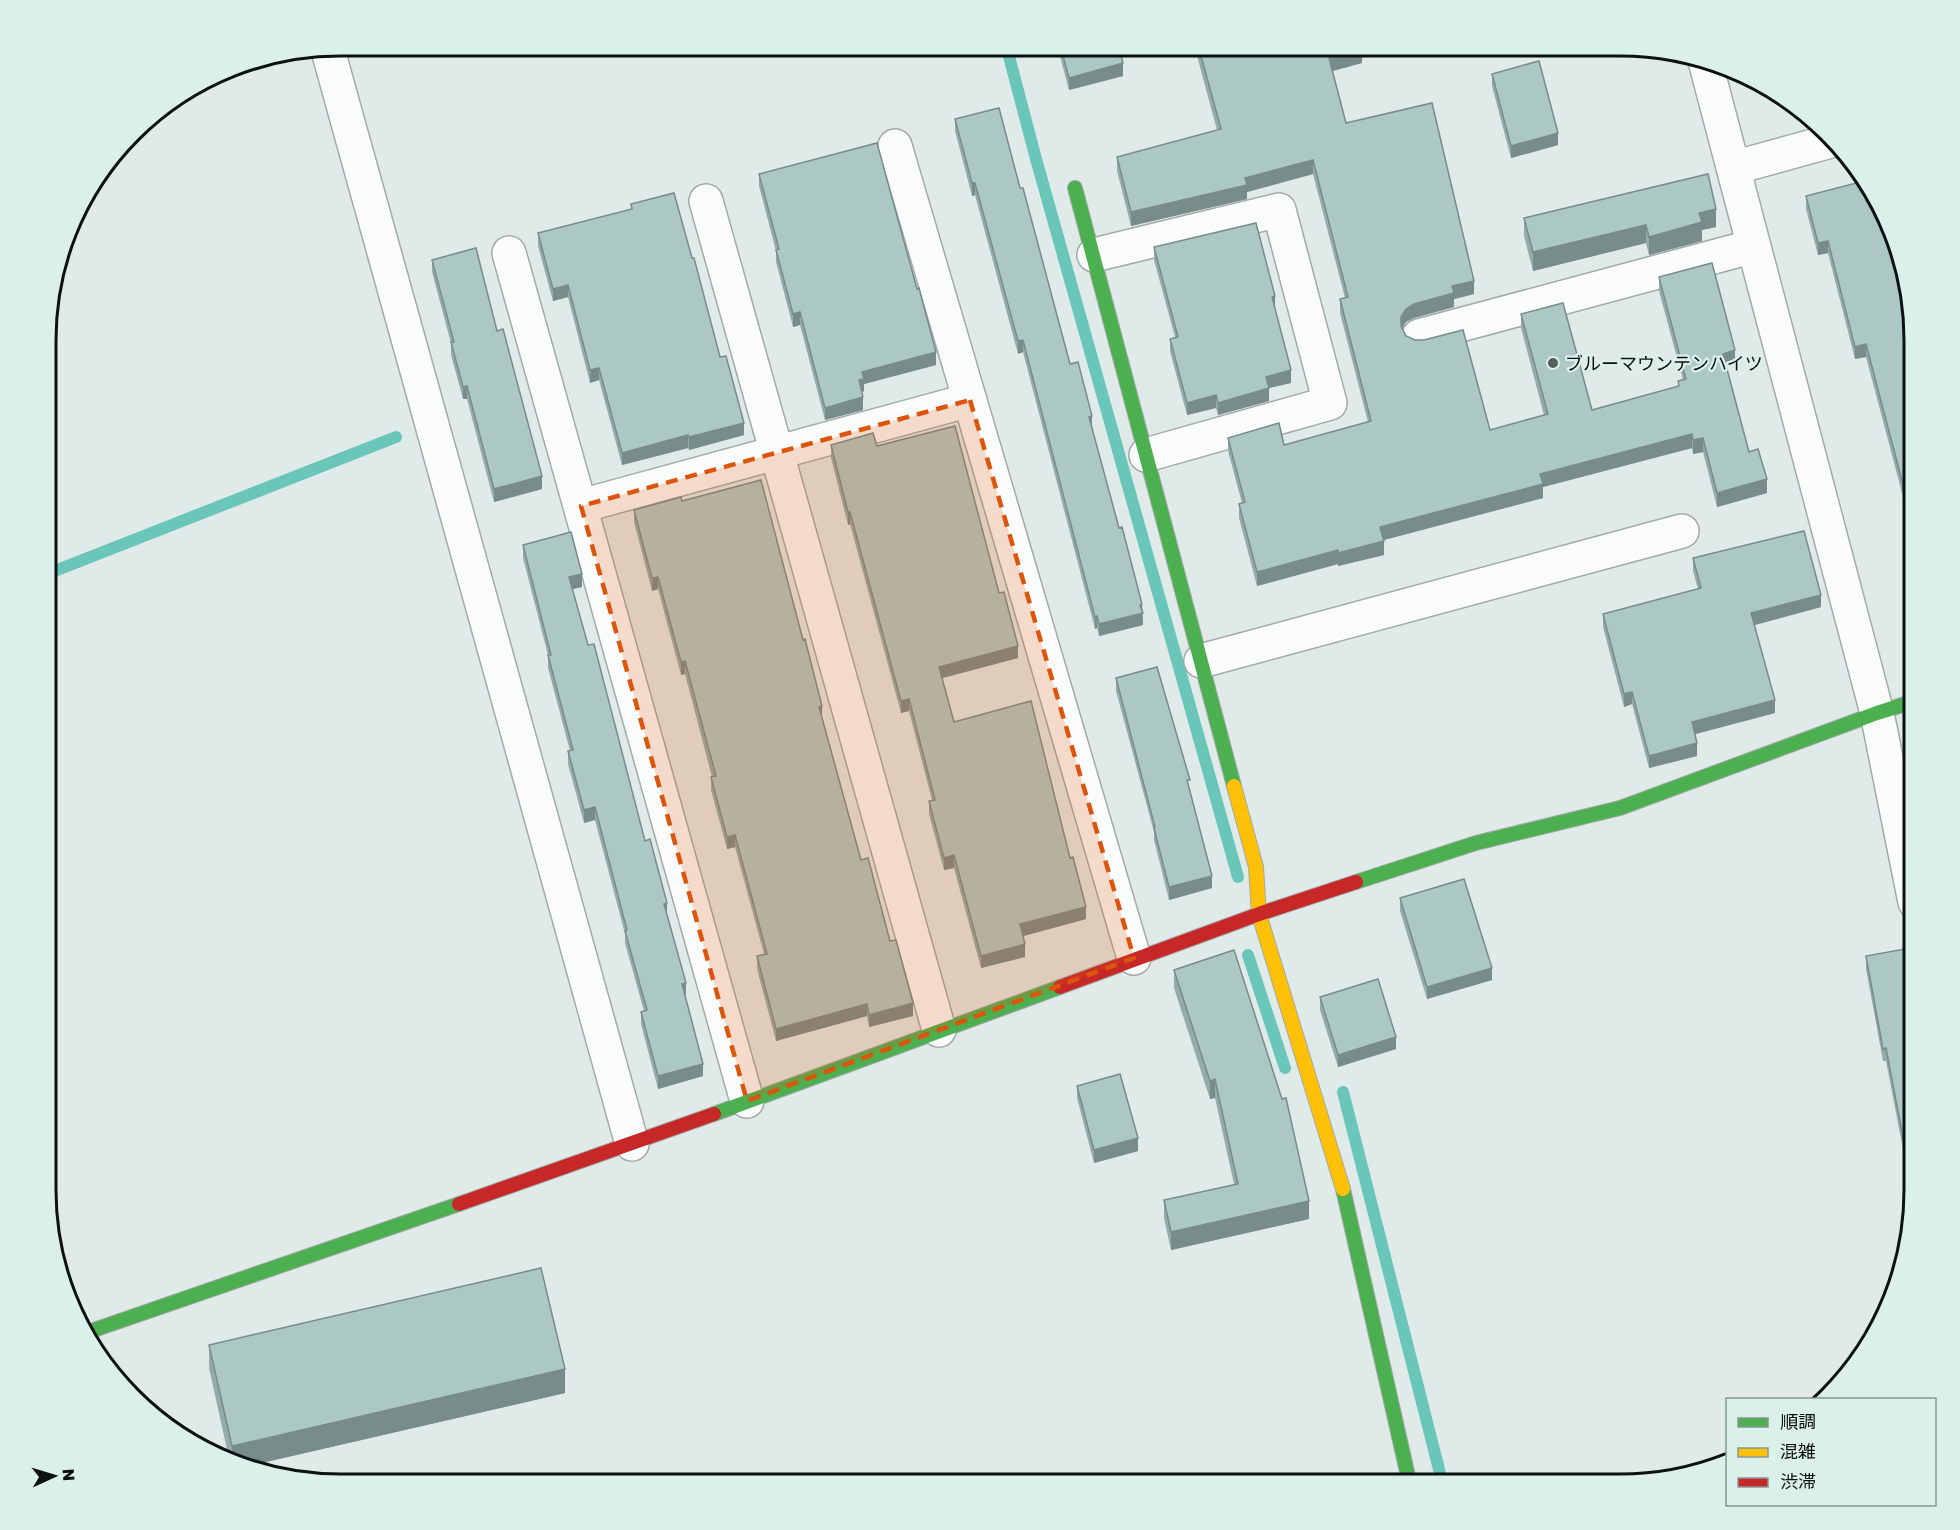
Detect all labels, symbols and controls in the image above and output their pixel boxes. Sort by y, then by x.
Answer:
place label: ブルーマウンテンハイツ [1565,352,1763,374]
marker: ブルーマウンテンハイツ [1546,356,1560,370]
legend [1726,1398,1936,1506]
text: 順調 [1780,1410,1816,1432]
text: 混雑 [1780,1440,1816,1462]
north arrow [24,1446,84,1506]
text: N [59,1468,79,1482]
text: 渋滞 [1780,1470,1816,1492]

